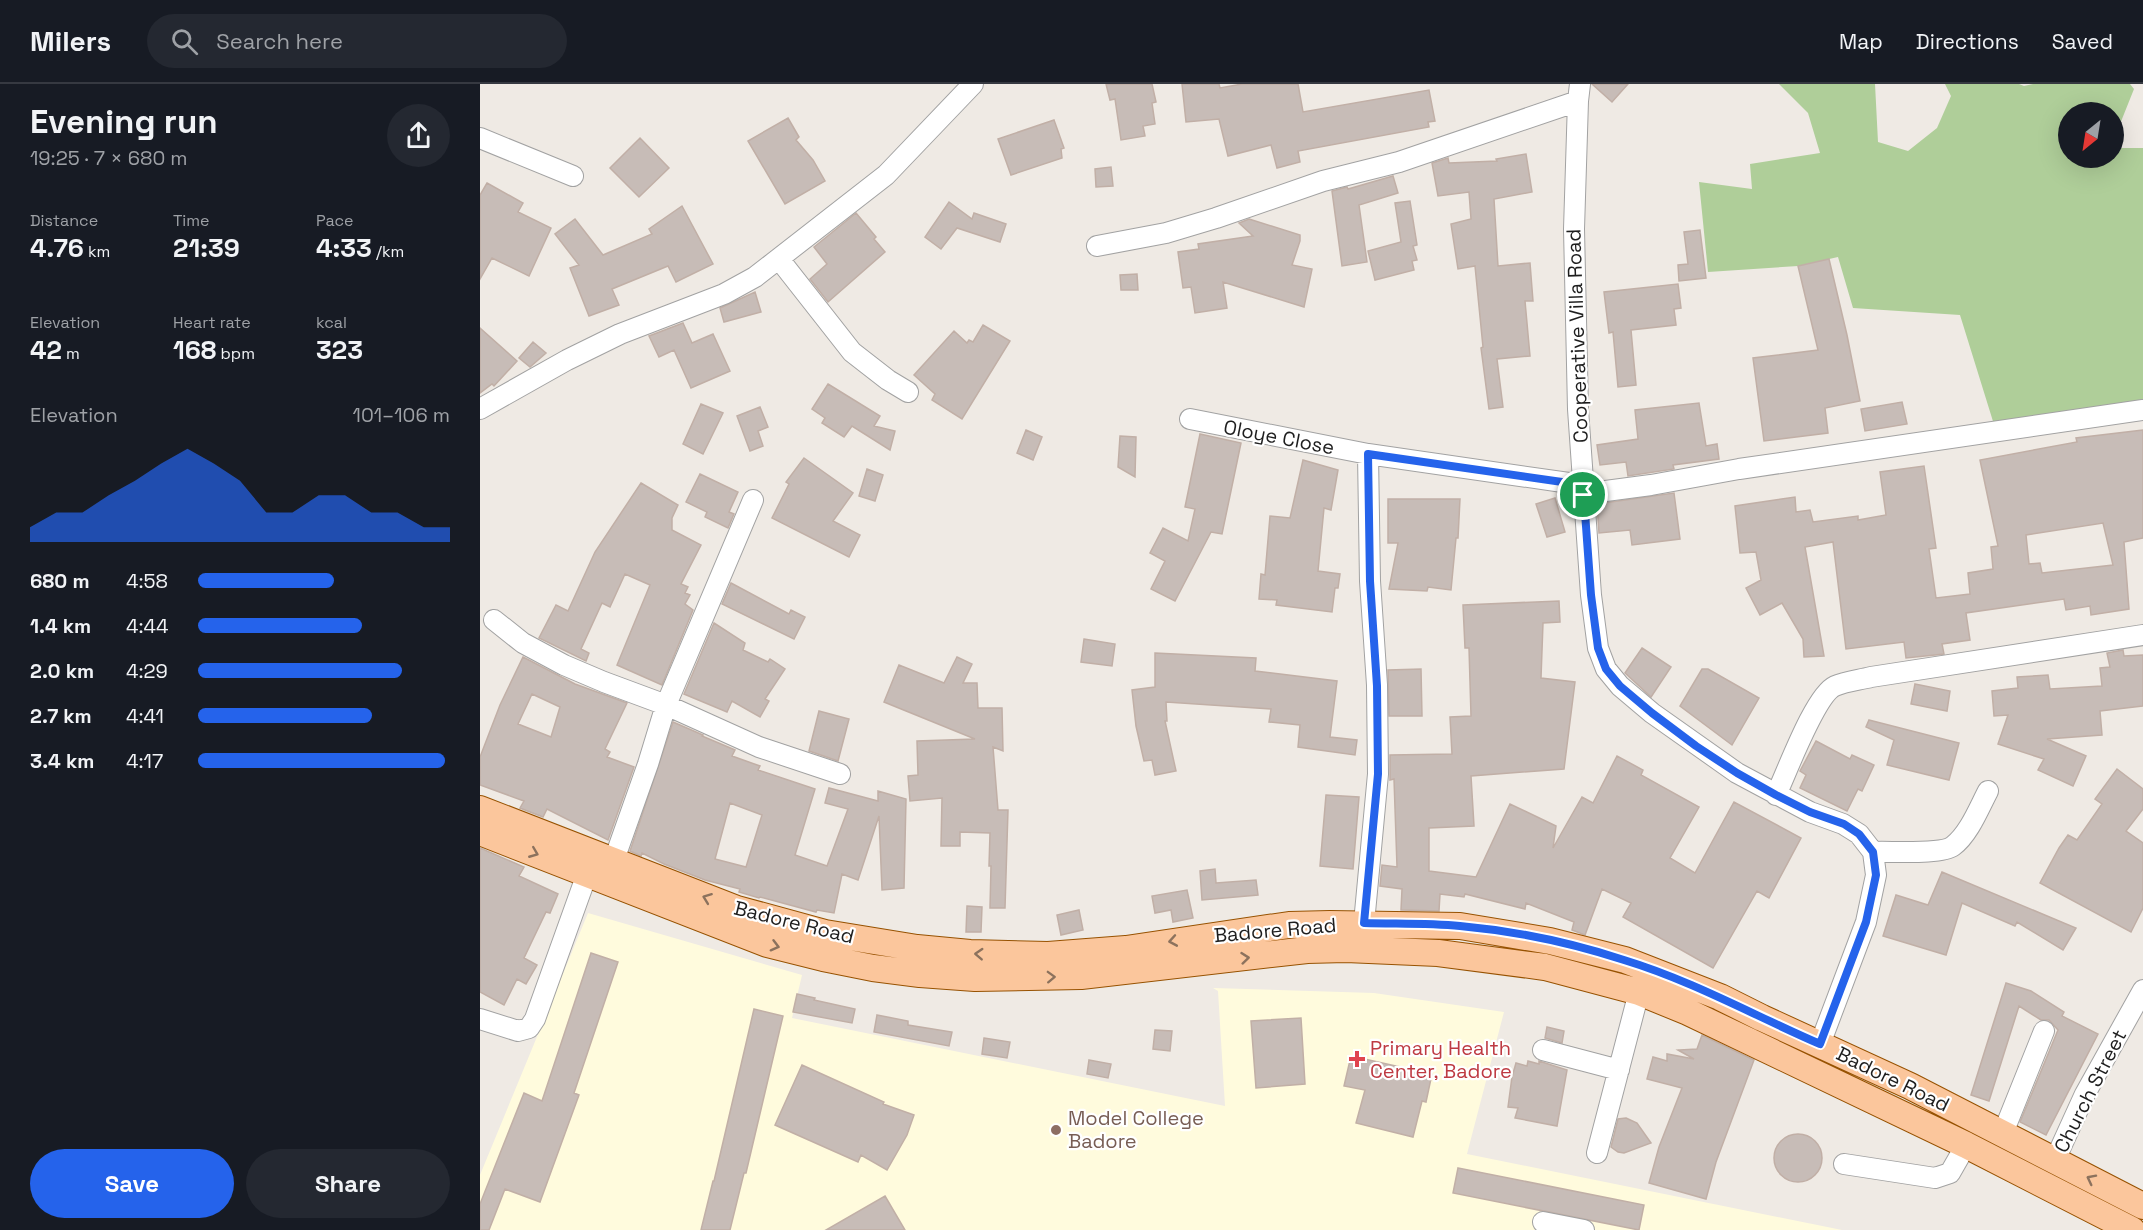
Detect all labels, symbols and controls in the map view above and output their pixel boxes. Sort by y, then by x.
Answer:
search box [147,14,567,68]
text: Milers [30,23,111,59]
icon: search [168,25,201,58]
text: Search here [216,27,343,55]
text: Map [1839,28,1883,55]
text: Directions [1916,28,2019,55]
text: Saved [2052,28,2113,55]
text: Evening run [30,101,218,143]
north arrow [2058,102,2124,168]
map controls [2058,102,2124,168]
button: share [387,104,450,167]
text: 19:25 · 7 × 680 m [30,145,188,171]
text: Distance [30,210,98,231]
text: Time [173,210,209,231]
text: Pace [316,210,353,231]
street label: Cooperative Villa Road [1560,228,1594,444]
text: 4.76 [30,231,84,265]
text: 21:39 [173,231,240,265]
text: 4:33 [316,231,372,265]
text: km [84,241,110,262]
text: /km [372,241,404,262]
text: Elevation [30,312,100,333]
text: Heart rate [173,312,251,333]
text: kcal [316,312,347,333]
text: 42 [30,333,62,367]
text: 168 [173,333,216,367]
text: 323 [316,333,363,367]
text: m [62,343,80,364]
text: bpm [216,343,255,364]
text: Elevation [30,402,118,428]
text: 101–106 m [353,402,450,428]
street label: Oloye Close [1221,414,1337,460]
pin [1557,469,1608,520]
icon: arrive [1566,478,1599,511]
text: 680 m [30,568,89,594]
text: 4:58 [126,568,168,594]
text: 1.4 km [30,613,91,639]
text: 4:44 [126,613,169,639]
text: 2.0 km [30,658,94,684]
text: 4:29 [126,658,168,684]
text: 2.7 km [30,703,92,729]
text: 4:41 [126,703,164,729]
text: 3.4 km [30,748,94,774]
text: 4:17 [126,748,163,774]
one-way arrow [528,846,539,858]
one-way arrow [702,892,713,905]
street label: Badore Road [731,895,857,949]
street label: Badore Road [1213,912,1337,948]
one-way arrow [1169,935,1178,947]
one-way arrow [770,938,780,951]
one-way arrow [975,947,984,960]
one-way arrow [1241,952,1250,965]
one-way arrow [1047,971,1056,983]
street label: Church Street [2048,1025,2132,1157]
place label: Primary Health Center, Badore [1370,1035,1512,1084]
street label: Badore Road [1832,1040,1954,1118]
marker: Primary Health Center, Badore [1348,1050,1366,1068]
place label: Model College Badore [1068,1105,1204,1154]
marker: Model College Badore [1049,1123,1063,1137]
button: Save [30,1149,234,1218]
button: Share [246,1149,450,1218]
one-way arrow [2087,1175,2097,1186]

